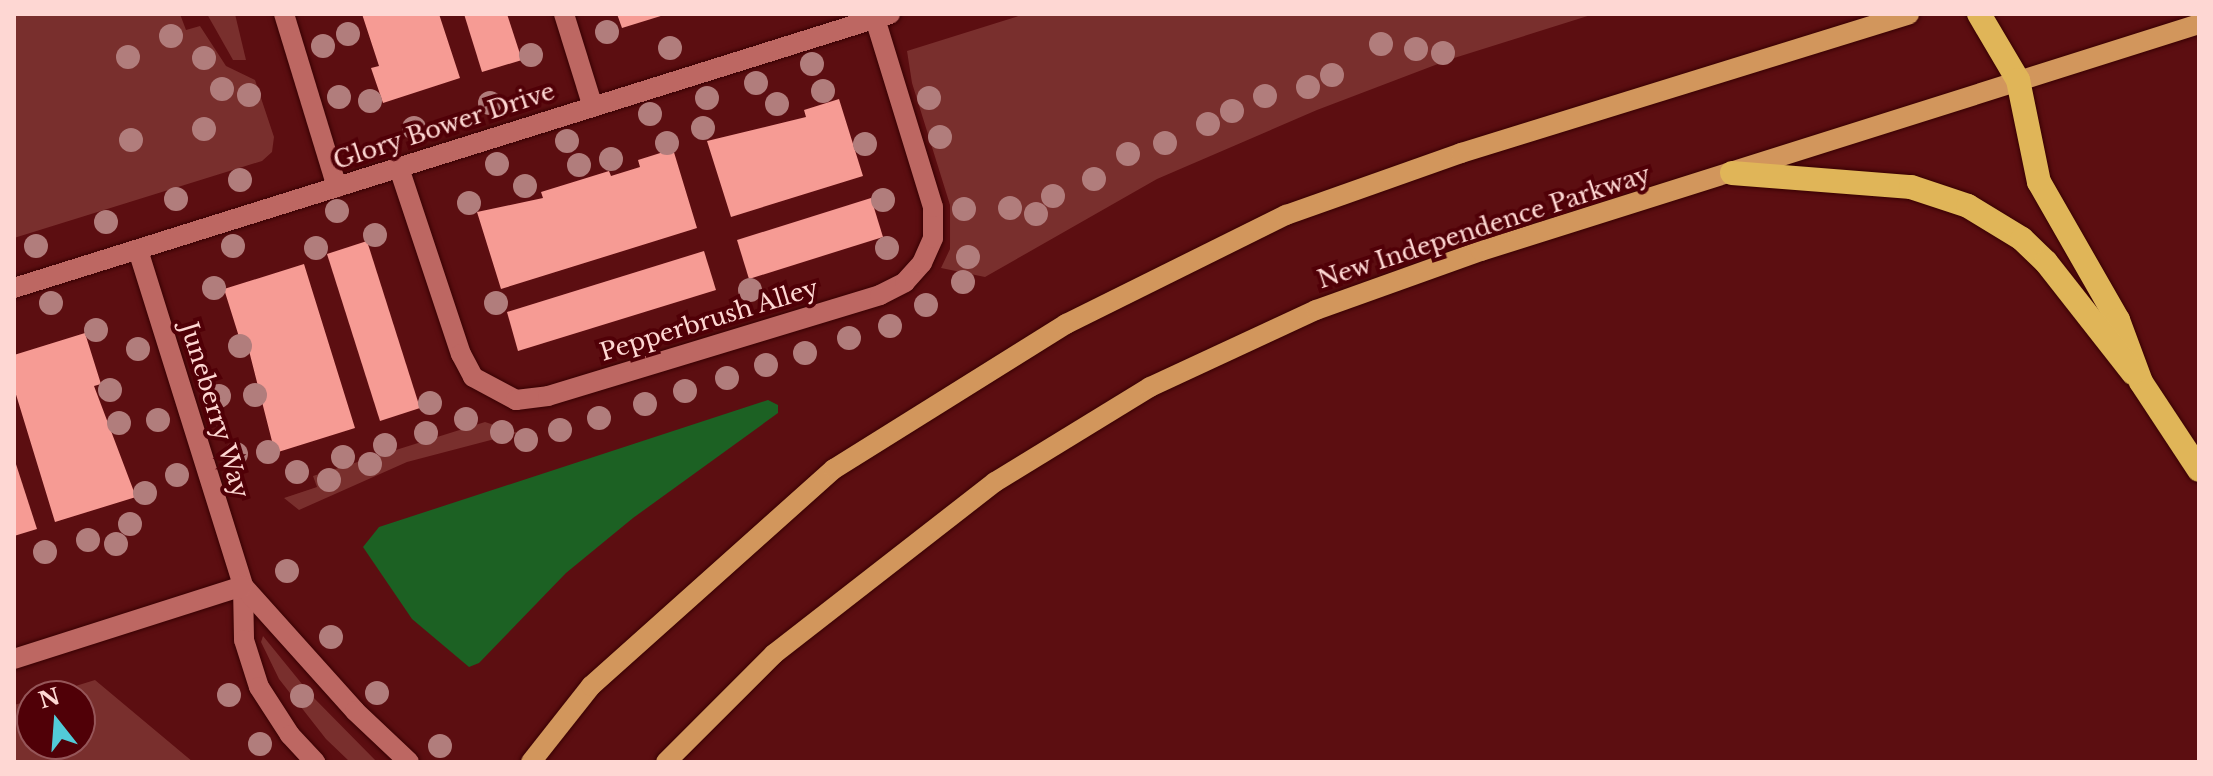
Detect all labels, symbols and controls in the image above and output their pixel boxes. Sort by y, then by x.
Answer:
street label: Glory Bower Drive [329,76,559,176]
street label: New Independence Parkway [1314,159,1654,295]
street label: Pepperbrush Alley [596,273,822,367]
street label: Juneberry Way [174,318,256,502]
north arrow [16,680,96,760]
text: N [36,683,63,714]

